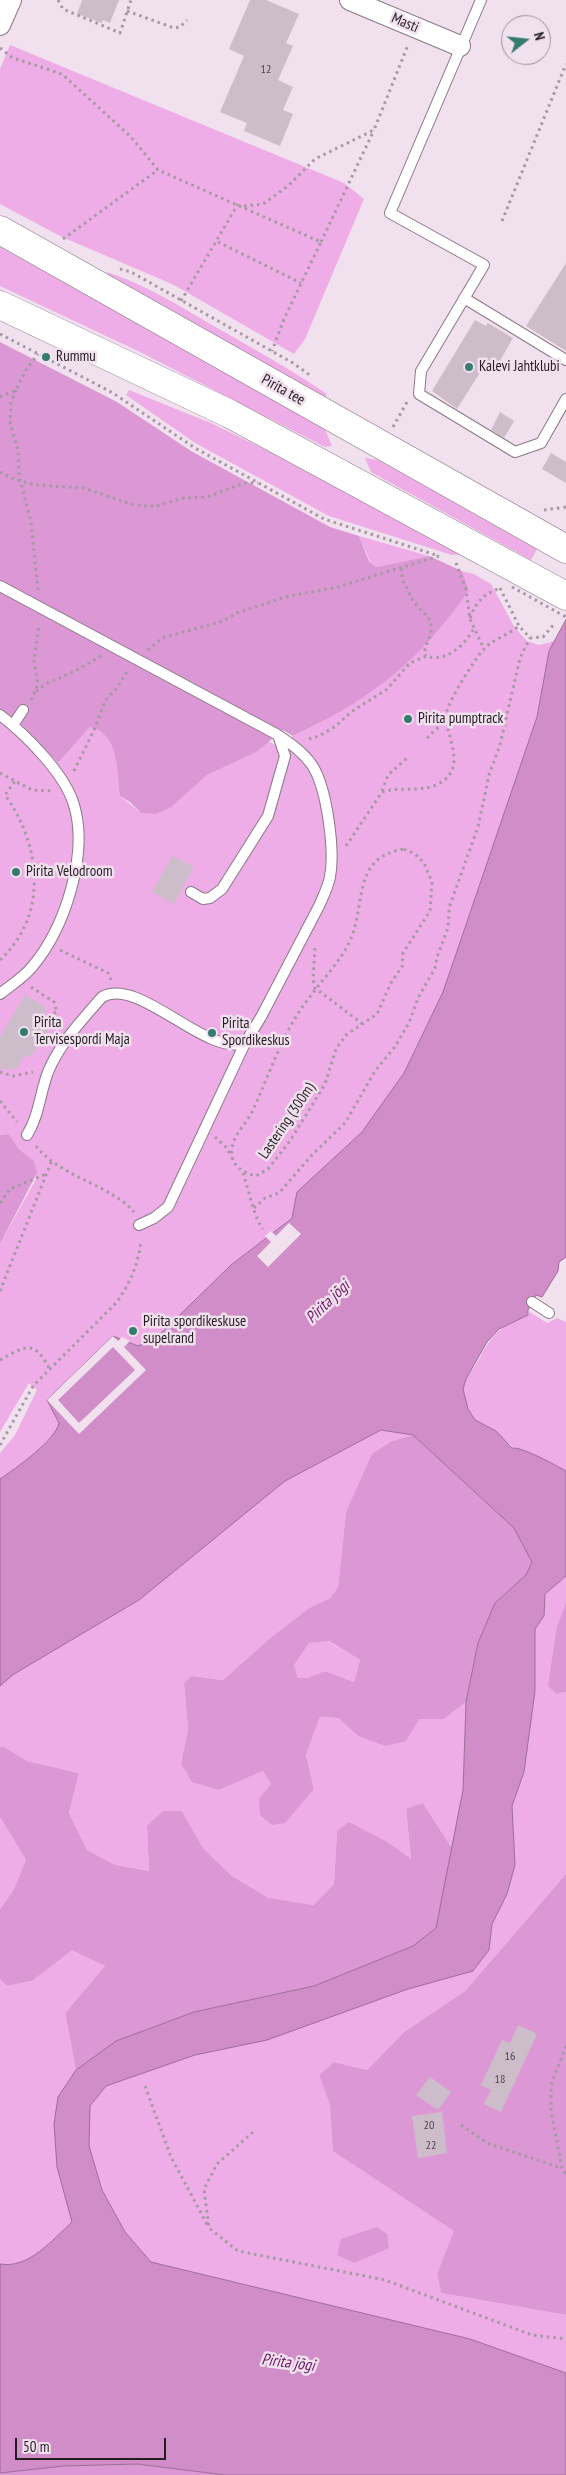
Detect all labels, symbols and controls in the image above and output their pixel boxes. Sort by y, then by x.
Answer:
street label: Masti [389,9,421,37]
north arrow [501,15,551,65]
text: N [530,30,549,42]
house number: 12 [261,63,271,77]
place label: Rummu [56,348,96,366]
marker: Rummu [40,351,52,363]
place label: Kalevi Jahtklubi [479,358,560,376]
marker: Kalevi Jahtklubi [463,361,475,373]
street label: Pirita tee [258,371,308,409]
place label: Pirita pumptrack [418,710,503,728]
marker: Pirita pumptrack [402,713,414,725]
place label: Pirita Velodroom [26,863,112,881]
marker: Pirita Velodroom [10,866,22,878]
place label: Pirita Tervisespordi Maja [34,1014,130,1049]
place label: Pirita Spordikeskus [222,1015,290,1050]
marker: Pirita Tervisespordi Maja [18,1026,30,1038]
marker: Pirita Spordikeskus [206,1027,218,1039]
street label: Lastering (300m) [255,1080,319,1162]
water label: Pirita jõgi [302,1277,354,1327]
place label: Pirita spordikeskuse supelrand [143,1313,246,1348]
marker: Pirita spordikeskuse supelrand [127,1325,139,1337]
house number: 16 [505,2050,515,2064]
house number: 18 [495,2073,505,2087]
house number: 20 [424,2119,434,2133]
house number: 22 [426,2139,436,2153]
water label: Pirita jõgi [260,2350,316,2376]
scale bar [18,2428,169,2460]
text: 50 m [23,2437,49,2456]

